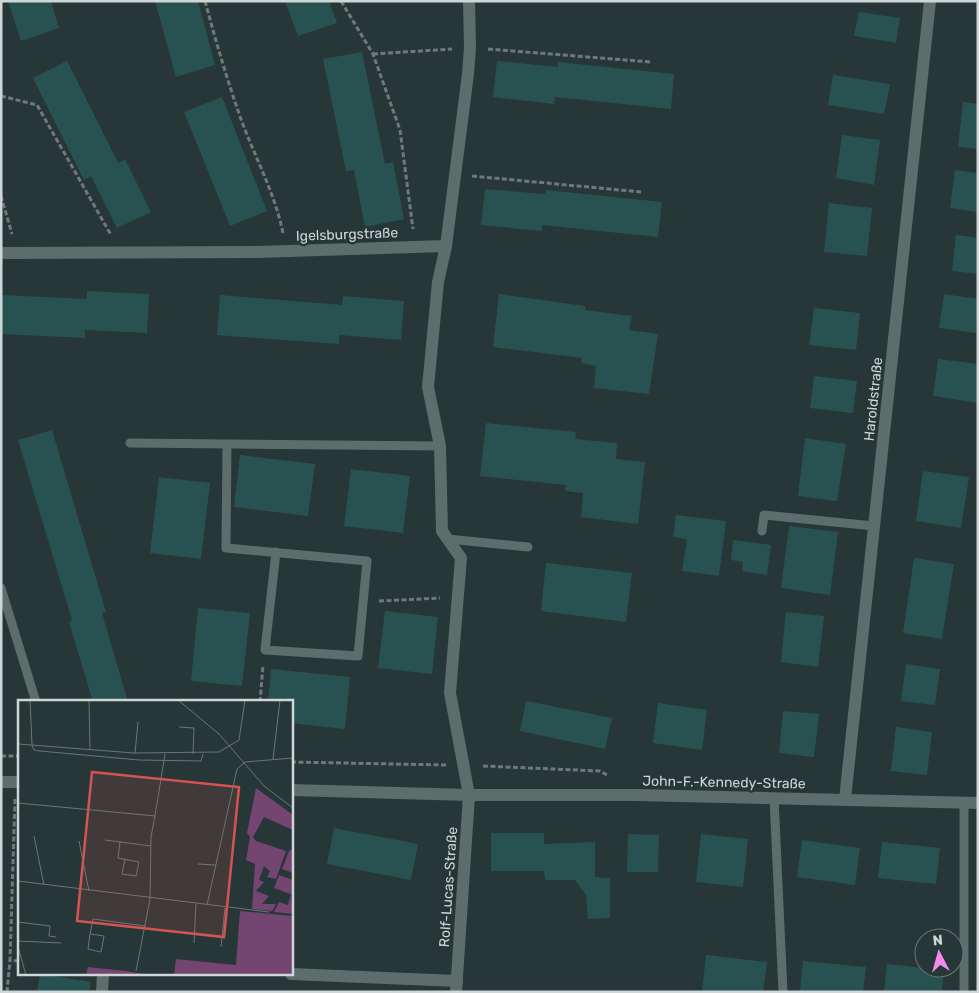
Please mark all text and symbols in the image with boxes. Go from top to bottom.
street label: Igelsburgstraße [296,224,399,245]
street label: Haroldstraße [861,356,886,442]
inset map [18,700,292,976]
street label: John-F.-Kennedy-Straße [642,773,806,792]
street label: Rolf-Lucas-Straße [436,826,461,948]
north arrow [914,928,964,978]
text: N [932,932,944,950]

